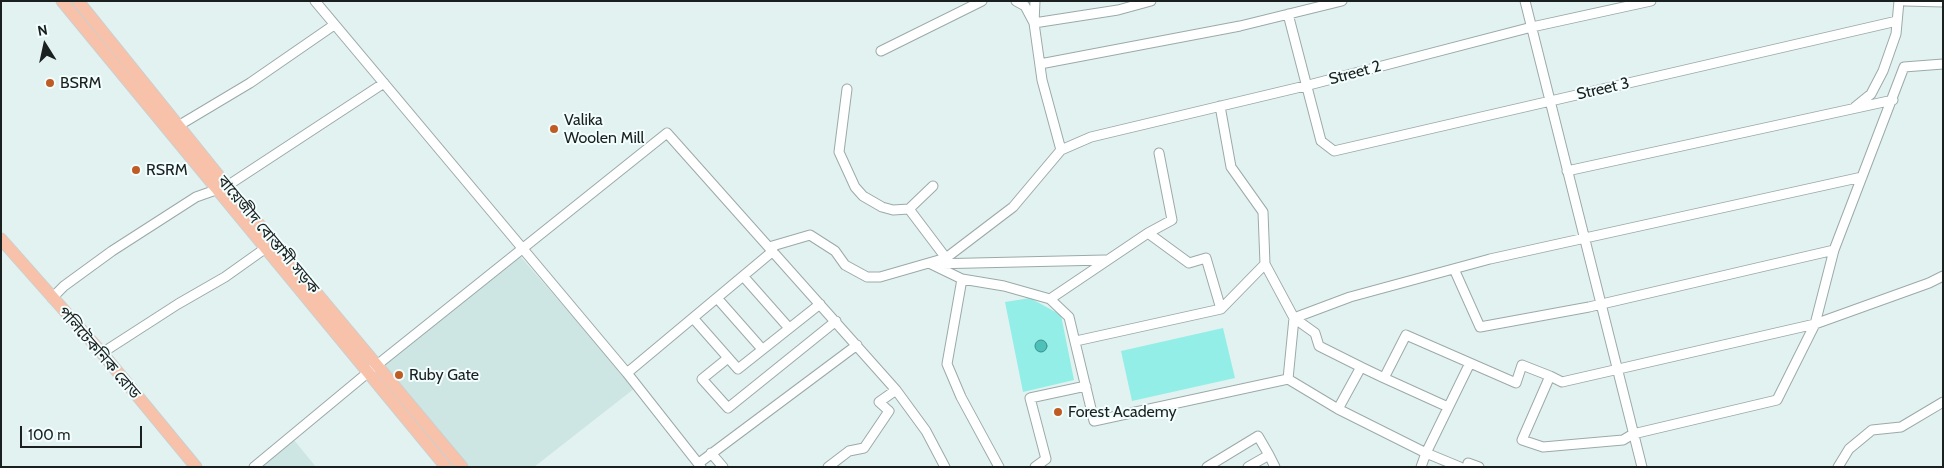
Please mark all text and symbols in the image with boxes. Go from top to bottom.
north arrow [20,20,70,70]
text: N [36,21,49,40]
street label: Street 2 [1327,57,1383,89]
place label: BSRM [60,73,101,93]
street label: Street 3 [1575,74,1631,104]
marker: BSRM [44,77,56,89]
place label: Valika Woolen Mill [564,110,644,148]
marker: Valika Woolen Mill [548,123,560,135]
place label: RSRM [146,160,188,180]
marker: RSRM [130,164,142,176]
street label: বায়েজীদ বোস্তামী সড়ক [213,172,323,298]
street label: পলিটেকনিক রোড [54,303,144,403]
place label: Ruby Gate [409,365,479,385]
marker: Ruby Gate [393,369,405,381]
place label: Forest Academy [1068,402,1177,422]
marker: Forest Academy [1052,406,1064,418]
scale bar [22,416,145,448]
text: 100 m [28,426,70,444]

